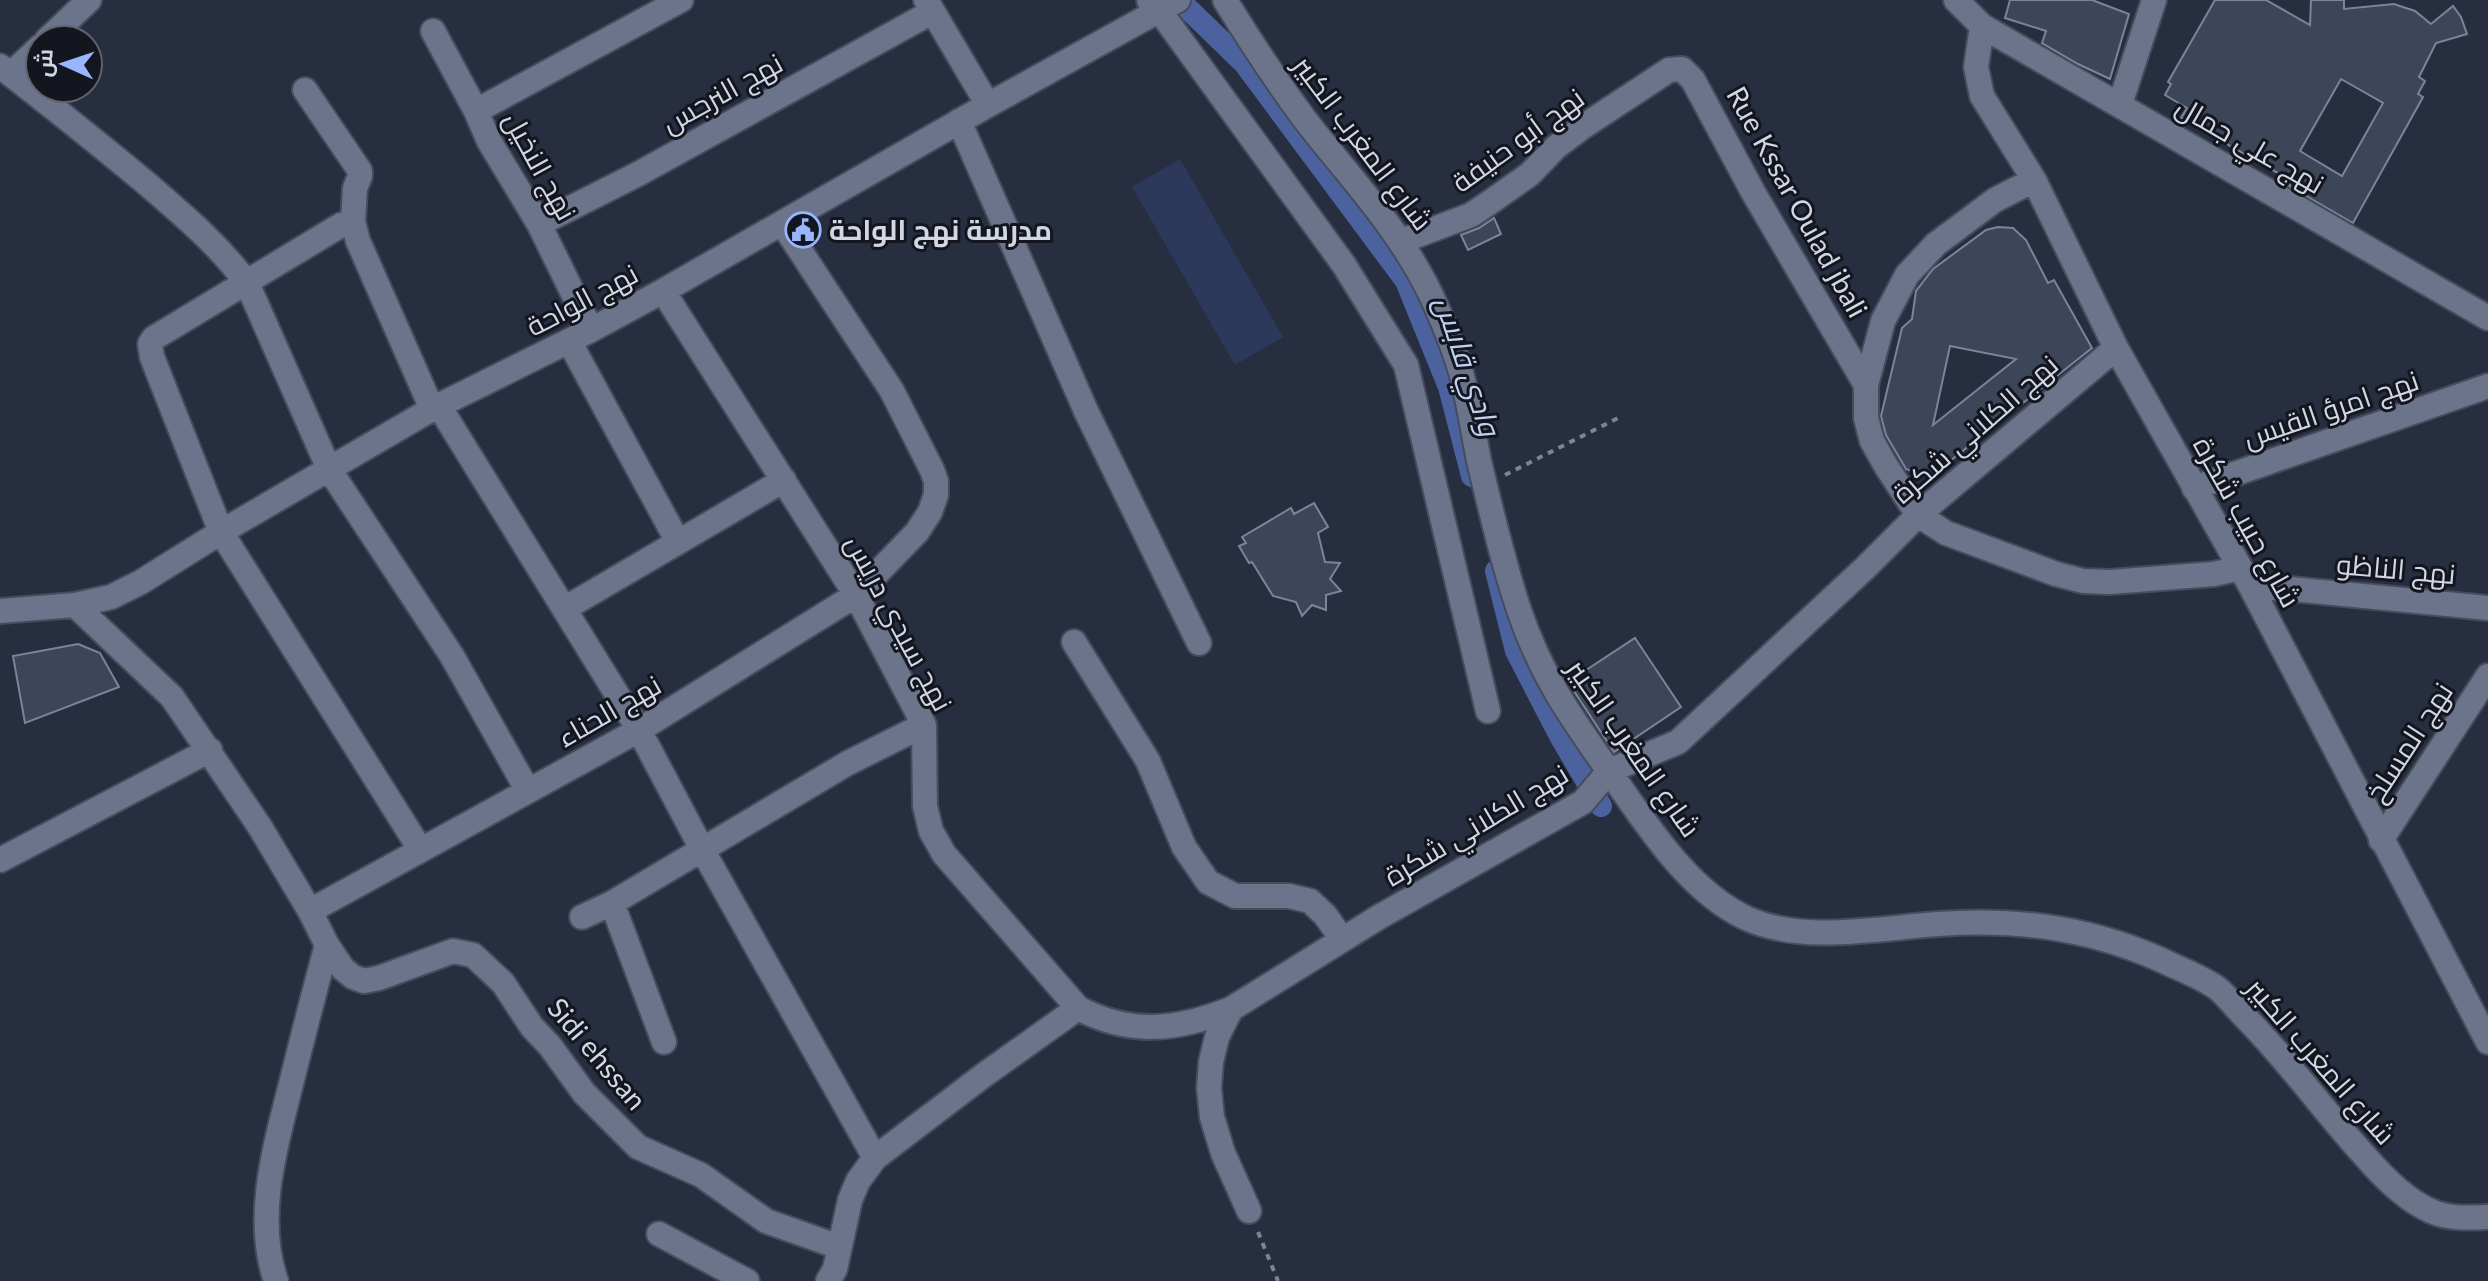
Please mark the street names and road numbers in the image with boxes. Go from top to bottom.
street label: نهج النرجس [655,45,789,142]
street label: شارع المغرب الكبير [1284,47,1440,238]
street label: نهج أبو حنيفة [1445,80,1592,201]
street label: Rue Kssar Oulad jbali [1720,80,1875,323]
street label: نهج علي جمال [2167,88,2331,205]
street label: نهج النخيل [495,105,585,227]
street label: نهج الواحة [520,256,645,345]
street label: نهج الكلاني شكرة [1884,347,2068,514]
street label: نهج امرؤ القيس [2238,362,2424,457]
street label: شارع حبيب شكرة [2184,430,2309,614]
street label: نهج سيدي دريس [834,529,961,719]
street label: نهج الناظو [2335,546,2457,593]
street label: شارع المغرب الكبير [1557,650,1709,845]
street label: نهج الحناء [550,667,668,756]
street label: نهج المسلخ [2357,676,2462,809]
street label: نهج الكلاني شكرة [1377,756,1577,898]
street label: شارع المغرب الكبير [2237,969,2403,1153]
street label: Sidi ehssan [541,991,654,1116]

